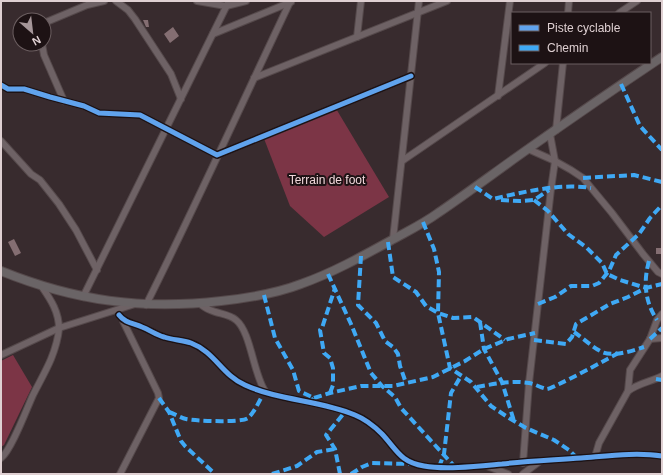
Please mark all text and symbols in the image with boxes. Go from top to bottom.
north arrow [12,12,52,52]
legend [511,12,651,64]
text: Piste cyclable [547,21,621,35]
text: N [30,34,43,48]
text: Chemin [547,41,588,55]
park label: Terrain de foot [289,173,366,187]

